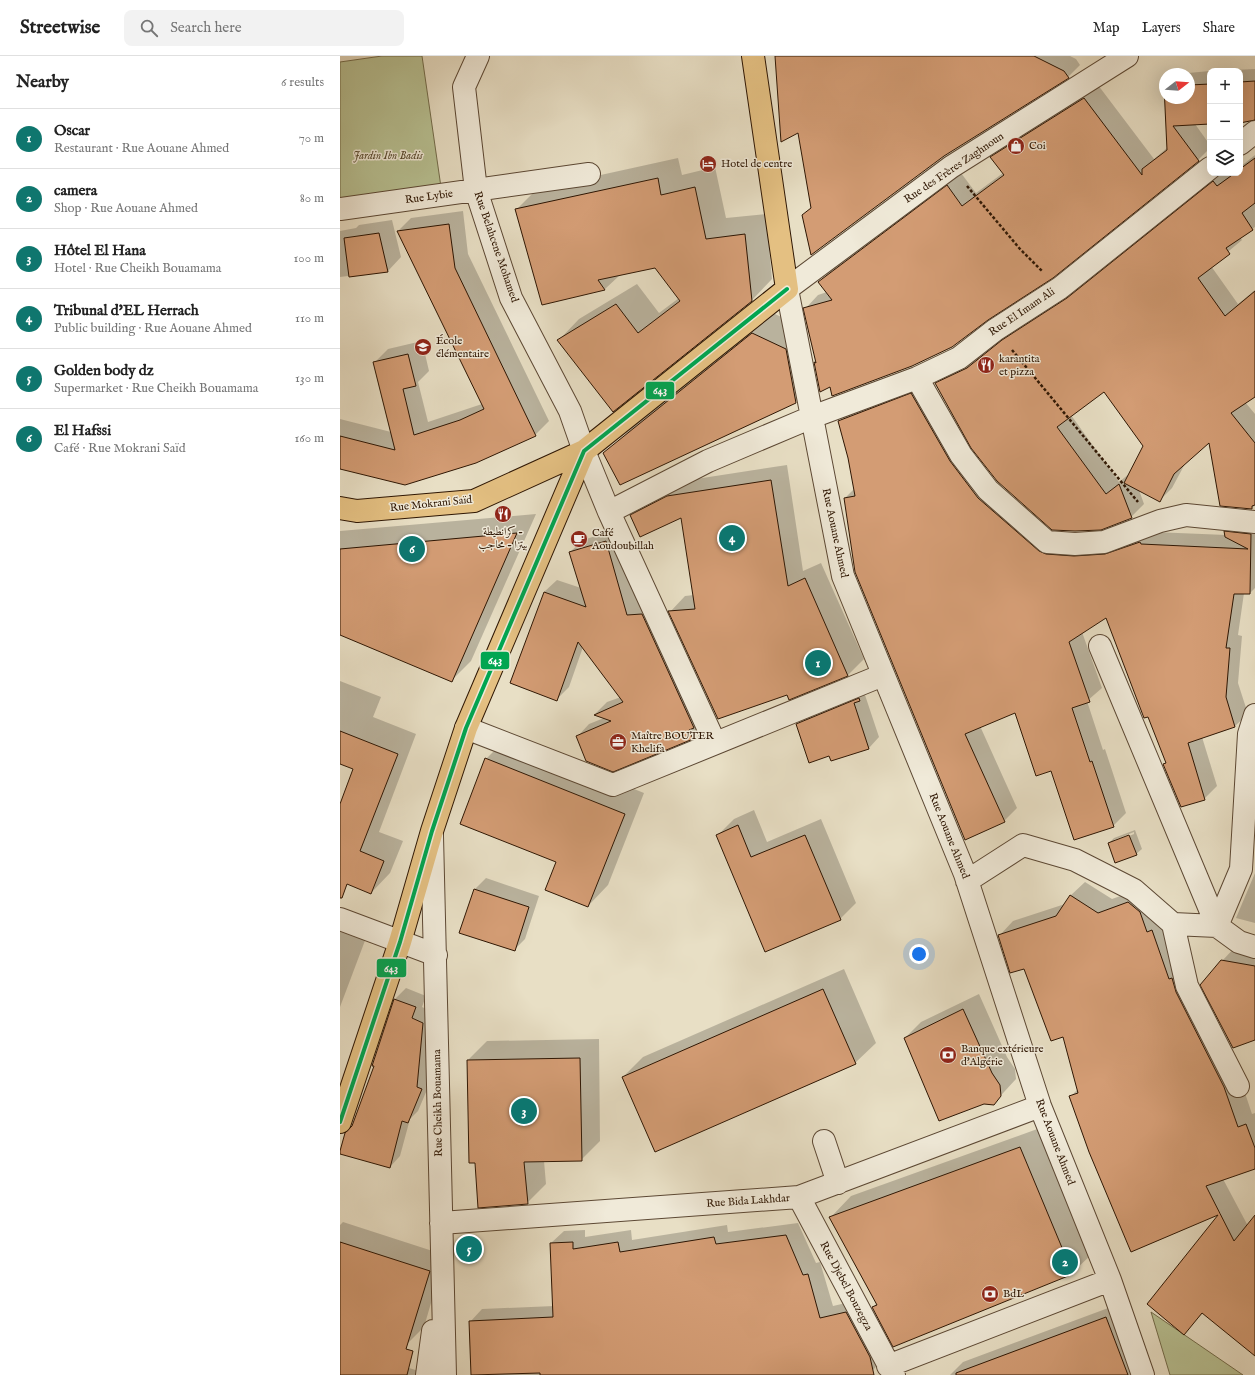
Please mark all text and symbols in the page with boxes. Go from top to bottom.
search box [124,10,404,46]
text: Streetwise [20,16,100,40]
icon: search [138,17,160,39]
text: Search here [170,18,242,37]
text: Map [1093,19,1120,37]
text: Layers [1142,19,1181,37]
text: Share [1203,19,1235,37]
north arrow [1159,68,1195,104]
map controls [1207,68,1243,176]
button: + [1207,68,1243,104]
text: Nearby [16,72,69,93]
text: 6 results [281,74,324,91]
button: − [1207,104,1243,140]
text: Oscar [54,121,90,140]
street label: Rue des Frères Zaghnoun [901,129,1007,207]
text: 1 [27,130,31,147]
text: 70 m [299,130,324,147]
shop icon: Coi [1006,136,1026,156]
place label: Coi [1029,139,1046,153]
text: Restaurant · Rue Aouane Ahmed [54,140,229,157]
button: layers [1207,140,1243,176]
park label: Jardin Ibn Badis [353,149,424,163]
hotel icon: Hotel de centre [698,154,718,174]
place label: Hotel de centre [721,157,792,171]
text: camera [54,181,97,200]
street label: Rue Lybie [404,187,454,207]
text: 2 [26,190,32,207]
text: 80 m [300,190,324,207]
street label: Rue Belahcene Mohamed [470,190,522,305]
text: Shop · Rue Aouane Ahmed [54,200,198,217]
text: Hôtel El Hana [54,241,146,260]
text: 3 [27,250,31,267]
text: 100 m [294,250,324,267]
text: Hotel · Rue Cheikh Bouamama [54,260,221,277]
street label: Rue El Imam Ali [986,285,1058,339]
text: Tribunal d'EL Herrach [54,301,199,320]
text: 4 [26,310,32,327]
text: 110 m [295,310,324,327]
text: Public building · Rue Aouane Ahmed [54,320,252,337]
place label: École élémentaire [436,334,489,361]
school or university icon: École élémentaire [413,337,433,357]
place label: karantita et pizza [999,352,1040,379]
restaurant icon: karantita et pizza [976,355,996,375]
text: Golden body dz [54,361,154,380]
text: 5 [27,370,31,387]
text: 130 m [295,370,324,387]
text: Supermarket · Rue Cheikh Bouamama [54,380,258,397]
line badge: 643 [645,381,675,400]
text: 643 [653,384,667,398]
text: El Hafssi [54,421,111,440]
text: 6 [26,430,32,447]
text: 160 m [294,430,324,447]
text: Café · Rue Mokrani Saïd [54,440,186,457]
street label: Rue Aouane Ahmed [819,487,851,579]
street label: Rue Mokrani Saïd [389,493,473,515]
restaurant icon: كرانطيطة - بيتزا - محاجب [493,504,513,524]
pin: 4 [719,523,745,553]
place label: كرانطيطة - بيتزا - محاجب [479,525,528,552]
place label: Café Aoudoubillah [591,526,654,553]
cafe icon: Café Aoudoubillah [569,529,589,549]
pin: 6 [399,534,425,564]
pin: 1 [805,648,831,678]
line badge: 643 [480,651,510,670]
text: 643 [488,654,502,668]
place label: Maître BOUTER Khelifa [631,729,715,756]
office icon: Maître BOUTER Khelifa [608,732,628,752]
street label: Rue Aouane Ahmed [925,791,973,881]
your location [909,944,929,964]
line badge: 643 [376,958,407,978]
text: 643 [384,962,398,976]
place label: Banque extérieure d'Algérie [961,1042,1044,1069]
bank icon: Banque extérieure d'Algérie [938,1045,958,1065]
street label: Rue Cheikh Bouamama [430,1049,446,1157]
pin: 3 [511,1096,537,1126]
street label: Rue Aouane Ahmed [1032,1097,1078,1187]
street label: Rue Bida Lakhdar [706,1191,790,1211]
pin: 5 [456,1234,482,1264]
street label: Rue Djebel Bouzegza [817,1239,876,1333]
pin: 2 [1052,1247,1078,1277]
bank icon: BdL [980,1284,1000,1304]
place label: BdL [1003,1287,1024,1301]

